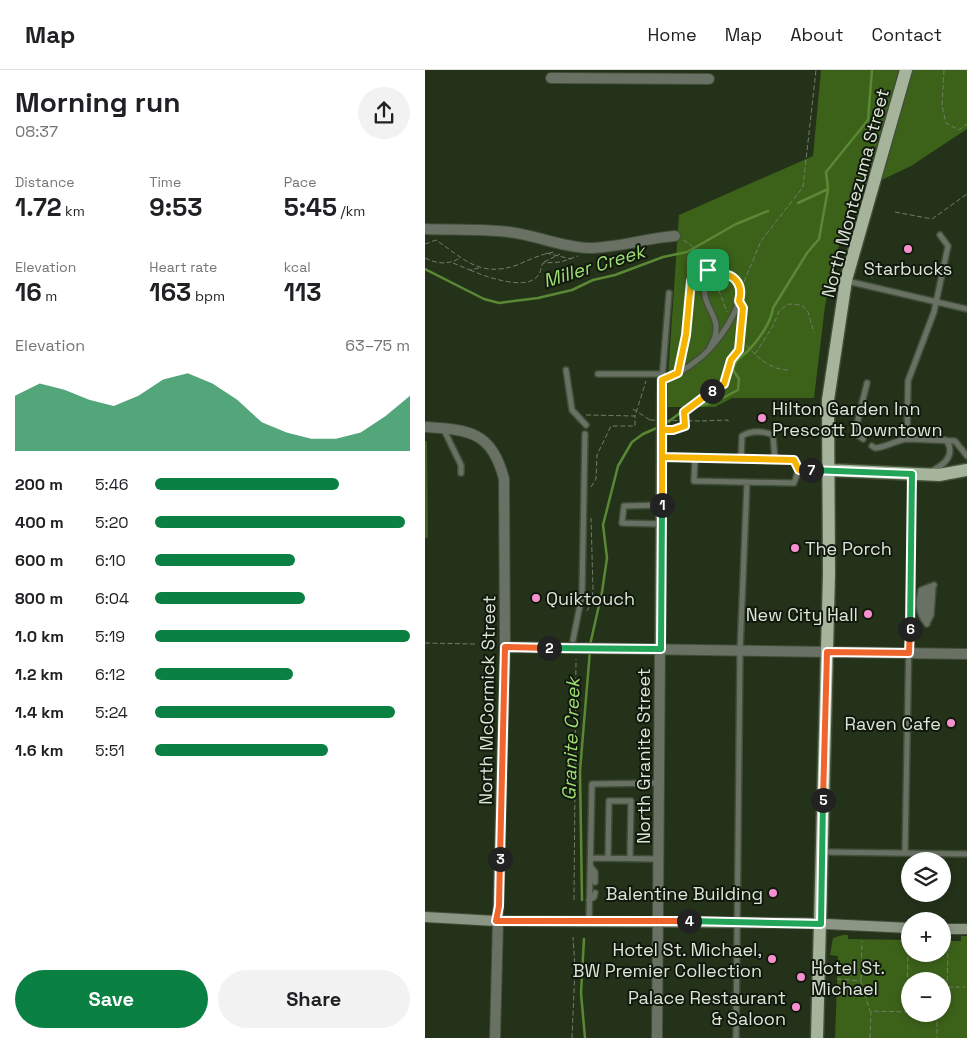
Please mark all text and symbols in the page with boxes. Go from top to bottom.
text: Map [25,19,75,50]
text: Home [648,23,697,46]
text: Map [725,23,762,46]
text: About [790,23,844,46]
text: Contact [872,23,942,46]
text: Morning run [15,84,180,120]
street label: North Montezuma Street [816,86,894,300]
button: share [358,87,410,139]
text: 08:37 [15,121,58,142]
text: Distance [15,173,75,191]
text: Time [149,173,181,191]
text: Pace [284,173,316,191]
text: 1.72 [15,191,62,223]
text: 9:53 [149,191,202,223]
text: 5:45 [284,191,337,223]
text: km [62,202,85,220]
text: /km [337,202,365,220]
water label: Miller Creek [540,238,651,293]
marker: Starbucks [902,243,914,255]
pin [687,249,729,291]
icon: arrive [694,256,722,284]
place label: Starbucks [864,257,952,280]
text: Elevation [15,258,76,276]
text: Heart rate [149,258,217,276]
text: kcal [284,258,311,276]
text: 16 [15,276,42,308]
text: 163 [149,276,191,308]
text: 113 [284,276,321,308]
text: m [42,287,57,305]
text: bpm [191,287,225,305]
text: Elevation [15,335,85,356]
text: 63–75 m [345,335,410,356]
pin: 8 [699,378,725,404]
text: 8 [708,382,717,400]
place label: Hilton Garden Inn Prescott Downtown [772,397,942,441]
marker: Hilton Garden Inn Prescott Downtown [756,412,768,424]
pin: 7 [799,458,823,482]
text: 7 [808,461,815,479]
text: 200 m [15,474,63,495]
text: 5:46 [95,474,128,495]
pin: 1 [649,492,675,518]
text: 1 [659,496,666,514]
text: 400 m [15,512,64,533]
text: 5:20 [95,512,129,533]
place label: The Porch [805,537,892,560]
marker: The Porch [789,542,801,554]
text: 600 m [15,550,63,571]
text: 6:10 [95,550,126,571]
place label: Quiktouch [546,587,635,610]
text: 800 m [15,588,63,609]
text: 6:04 [95,588,129,609]
marker: Quiktouch [530,592,542,604]
street label: North McCormick Street [474,595,500,805]
place label: New City Hall [746,603,858,626]
marker: New City Hall [862,608,874,620]
pin: 6 [897,616,923,642]
text: 6 [906,620,915,638]
text: 1.0 km [15,626,64,647]
text: 5:19 [95,626,125,647]
pin: 2 [537,636,561,660]
text: 2 [545,639,554,657]
text: 1.2 km [15,664,63,685]
text: 6:12 [95,664,125,685]
street label: North Granite Street [632,668,655,844]
water label: Granite Creek [556,674,586,801]
text: 1.4 km [15,702,64,723]
text: 5:24 [95,702,128,723]
place label: Raven Cafe [845,712,941,735]
marker: Raven Cafe [945,717,957,729]
text: 1.6 km [15,740,63,761]
text: 5:51 [95,740,125,761]
pin: 5 [811,788,835,812]
text: 5 [819,791,828,809]
pin: 3 [487,846,513,872]
text: 3 [496,850,505,868]
map controls [901,852,951,1022]
button: layers [901,852,951,902]
place label: Balentine Building [606,882,763,905]
marker: Balentine Building [767,887,779,899]
pin: 4 [677,908,701,934]
text: 4 [685,912,694,930]
button: + [901,912,951,962]
place label: Hotel St. Michael, BW Premier Collection [573,938,762,982]
marker: Hotel St. Michael, BW Premier Collection [766,953,778,965]
place label: Hotel St. Michael [811,956,885,1000]
button: Save [15,970,208,1028]
button: Share [218,970,410,1028]
marker: Hotel St. Michael [795,971,807,983]
button: − [901,972,951,1022]
place label: Palace Restaurant & Saloon [628,986,786,1030]
marker: Palace Restaurant & Saloon [790,1001,802,1013]

